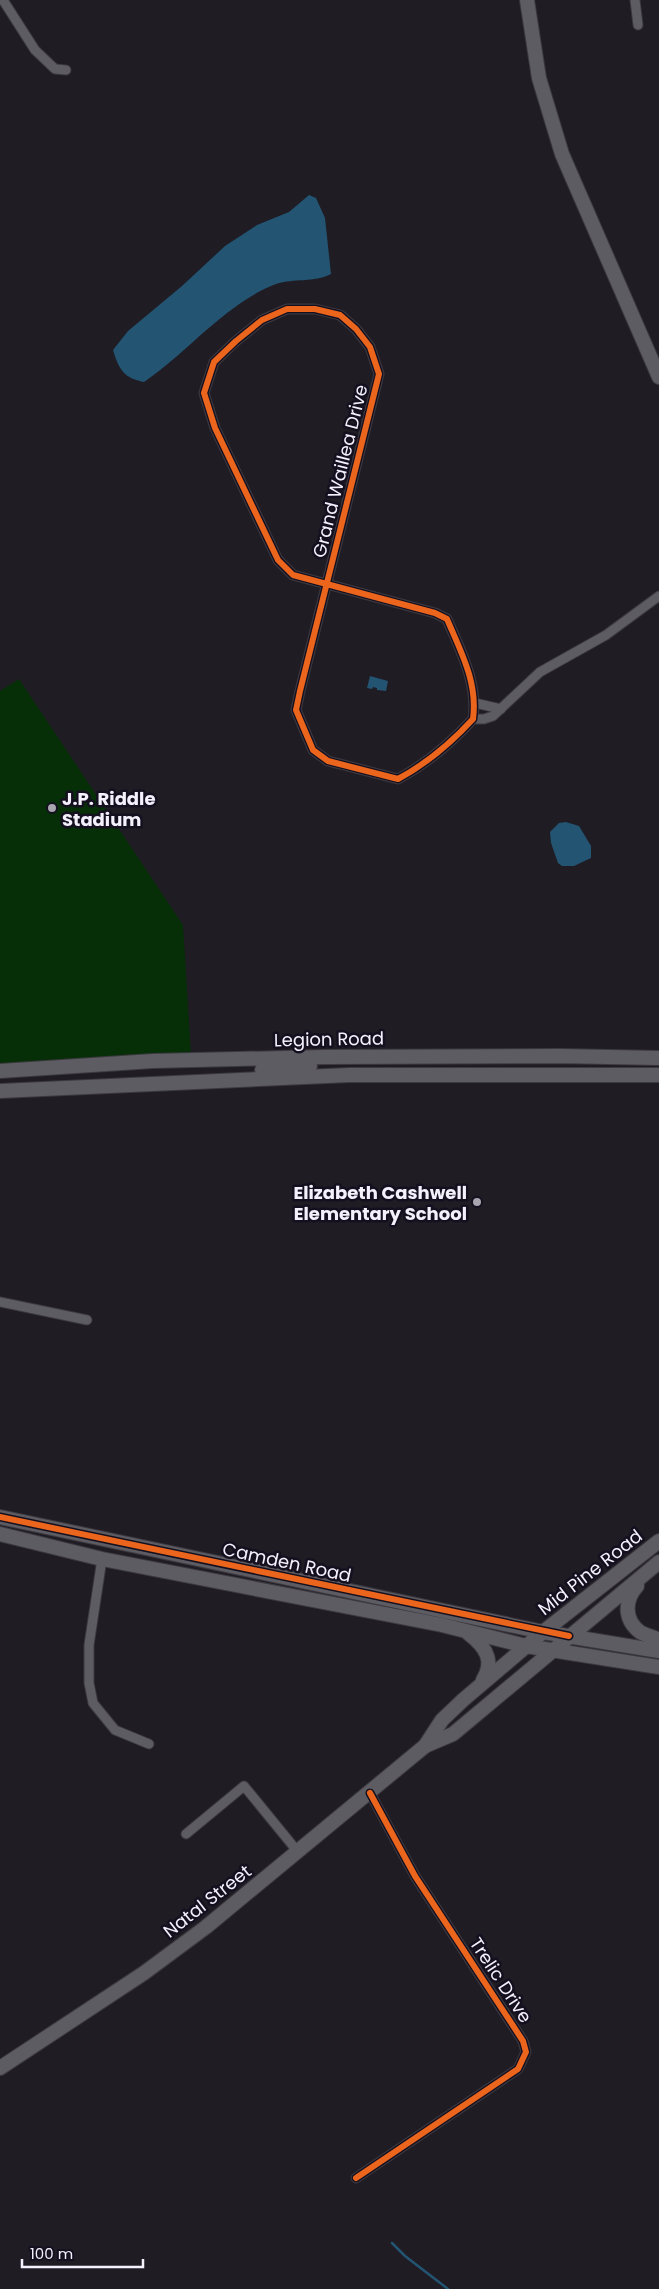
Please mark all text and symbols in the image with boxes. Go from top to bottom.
street label: Grand Waillea Drive [306,382,374,560]
place label: J.P. Riddle Stadium [62,786,156,832]
marker: J.P. Riddle Stadium [46,802,58,814]
street label: Legion Road [274,1026,384,1052]
place label: Elizabeth Cashwell Elementary School [294,1180,467,1226]
marker: Elizabeth Cashwell Elementary School [471,1196,483,1208]
street label: Mid Pine Road [533,1523,647,1621]
street label: Camden Road [220,1536,354,1588]
street label: Natal Street [158,1859,256,1943]
street label: Trelic Drive [464,1932,538,2028]
scale bar [22,2236,144,2268]
text: 100 m [30,2243,73,2264]

